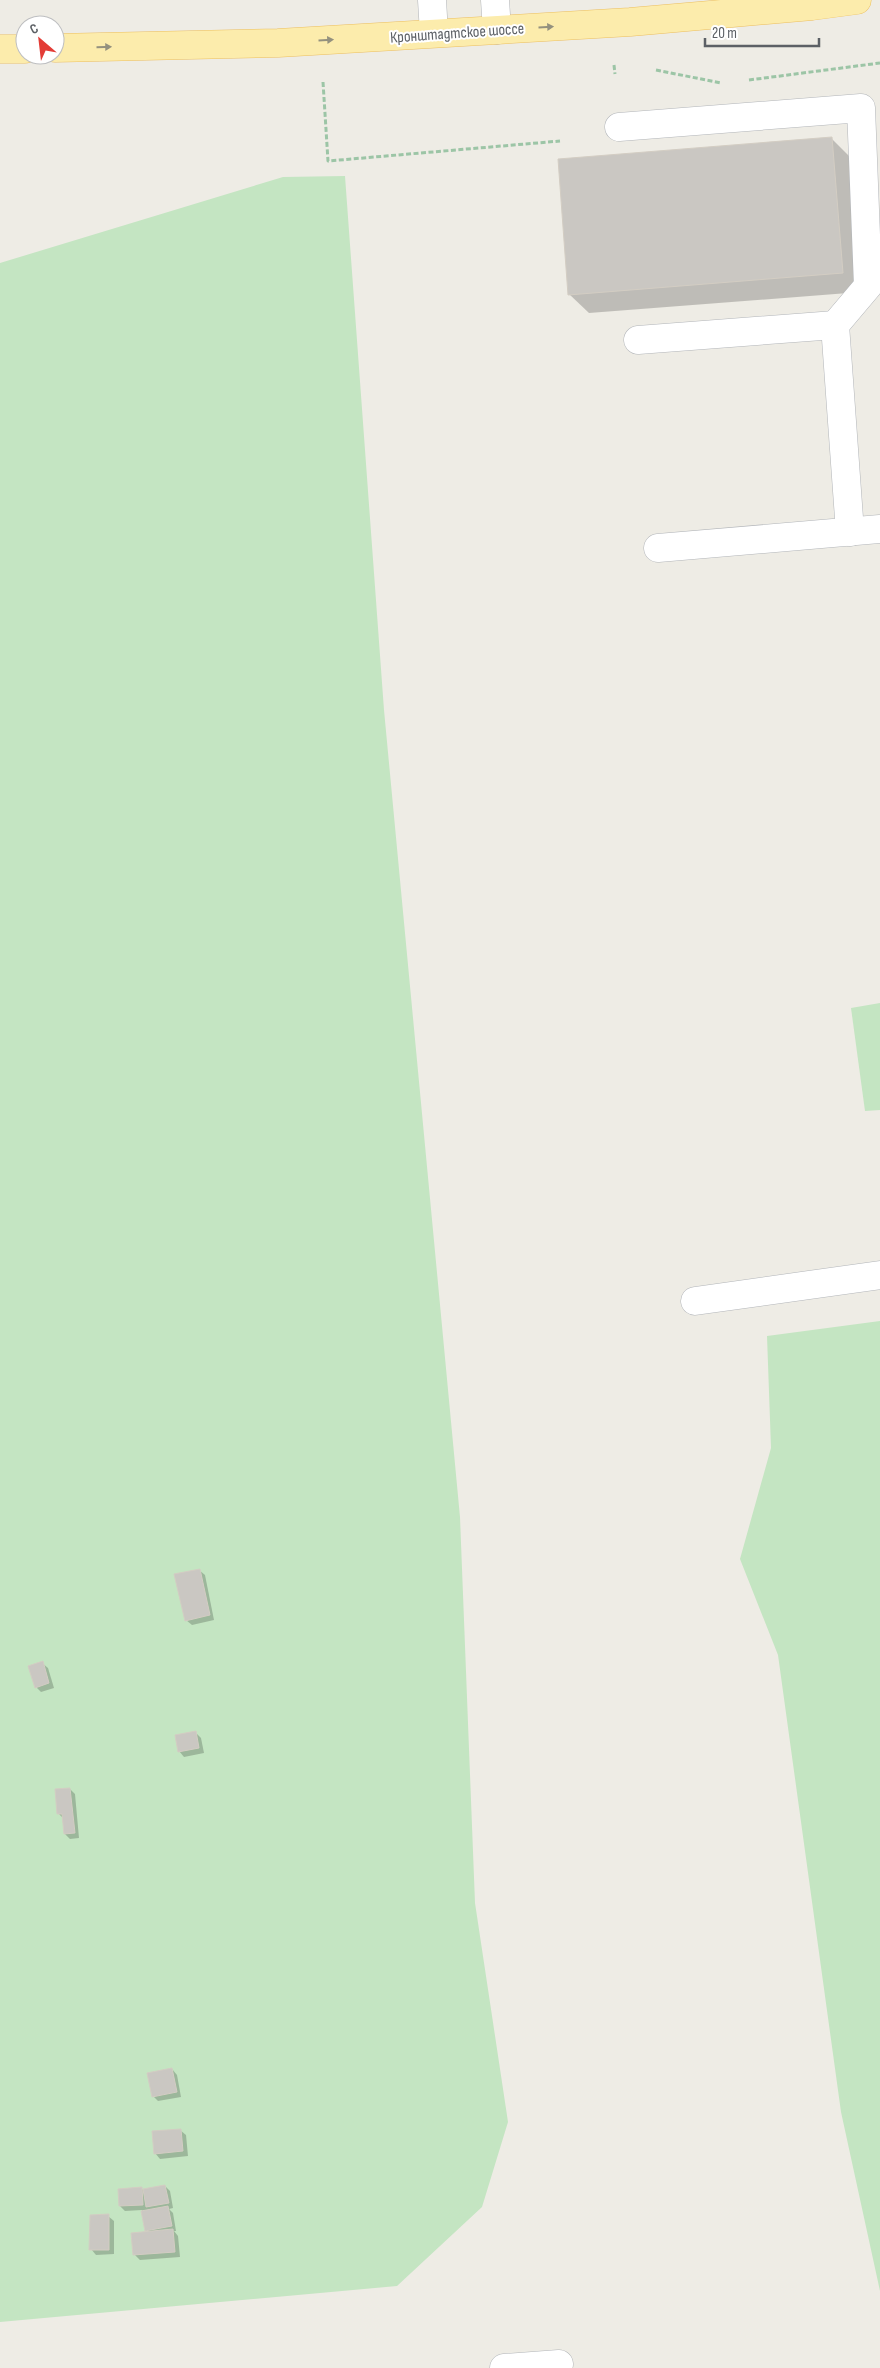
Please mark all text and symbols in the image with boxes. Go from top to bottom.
north arrow [15,15,65,65]
scale bar [705,15,819,47]
street label: Кронштадтское шоссе [389,19,525,48]
text: С [27,20,41,38]
one-way arrow [538,22,554,30]
text: 20 m [712,24,737,43]
one-way arrow [319,36,335,44]
one-way arrow [96,43,112,51]

